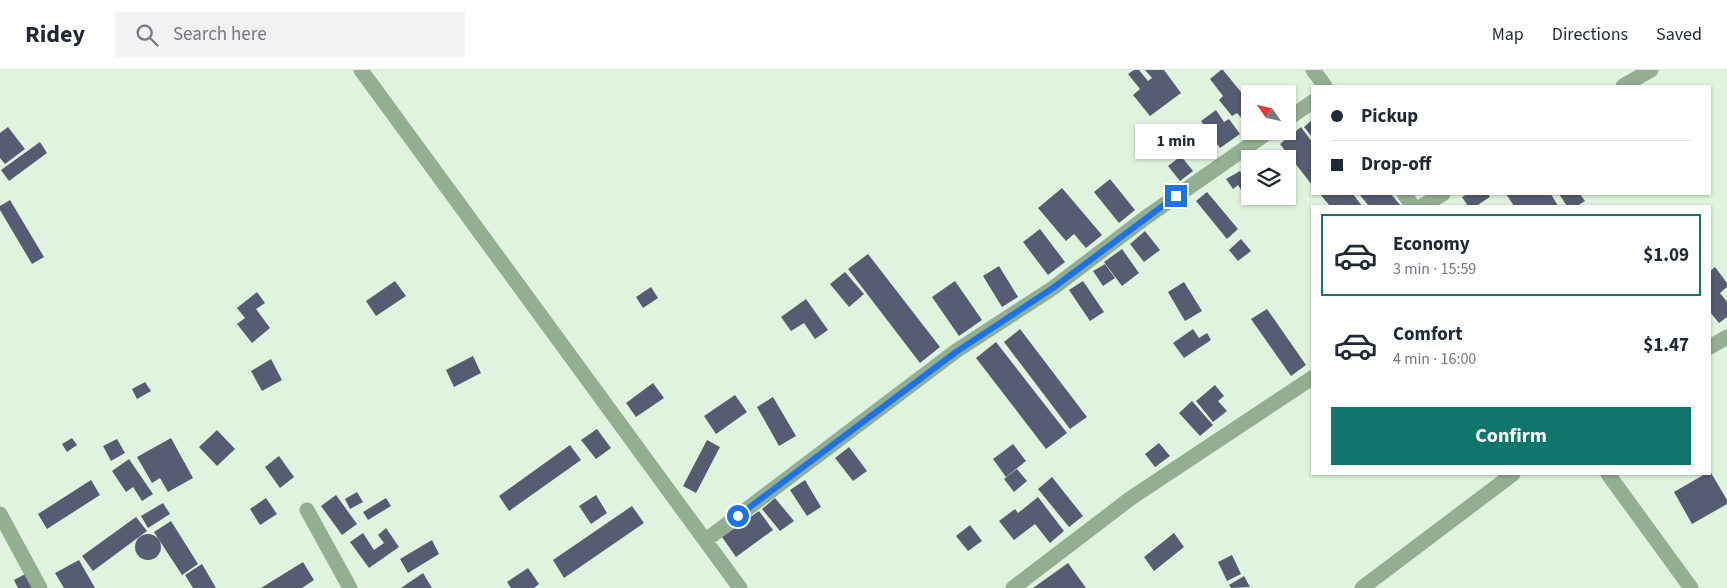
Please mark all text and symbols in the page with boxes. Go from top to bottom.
search box [115,12,465,57]
text: Ridey [25,17,85,52]
icon: search [133,21,161,49]
text: Search here [173,21,267,48]
text: Map [1492,22,1524,47]
text: Directions [1552,22,1628,47]
text: Saved [1656,22,1702,47]
north arrow [1241,85,1296,140]
map controls [1241,85,1296,205]
text: Pickup [1361,103,1418,130]
callout: 1 min [1135,124,1217,158]
text: 1 min [1157,130,1195,152]
button: layers [1241,150,1296,205]
text: Drop-off [1361,151,1431,178]
route end [1165,185,1187,207]
text: Economy [1393,231,1470,258]
icon: car [1333,233,1378,278]
text: $1.09 [1643,242,1689,269]
text: 3 min · 15:59 [1393,258,1476,280]
text: Comfort [1393,321,1463,348]
icon: car [1333,323,1378,368]
text: $1.47 [1643,332,1689,359]
text: 4 min · 16:00 [1393,348,1476,370]
button: Confirm [1331,407,1691,465]
route start [727,505,749,527]

